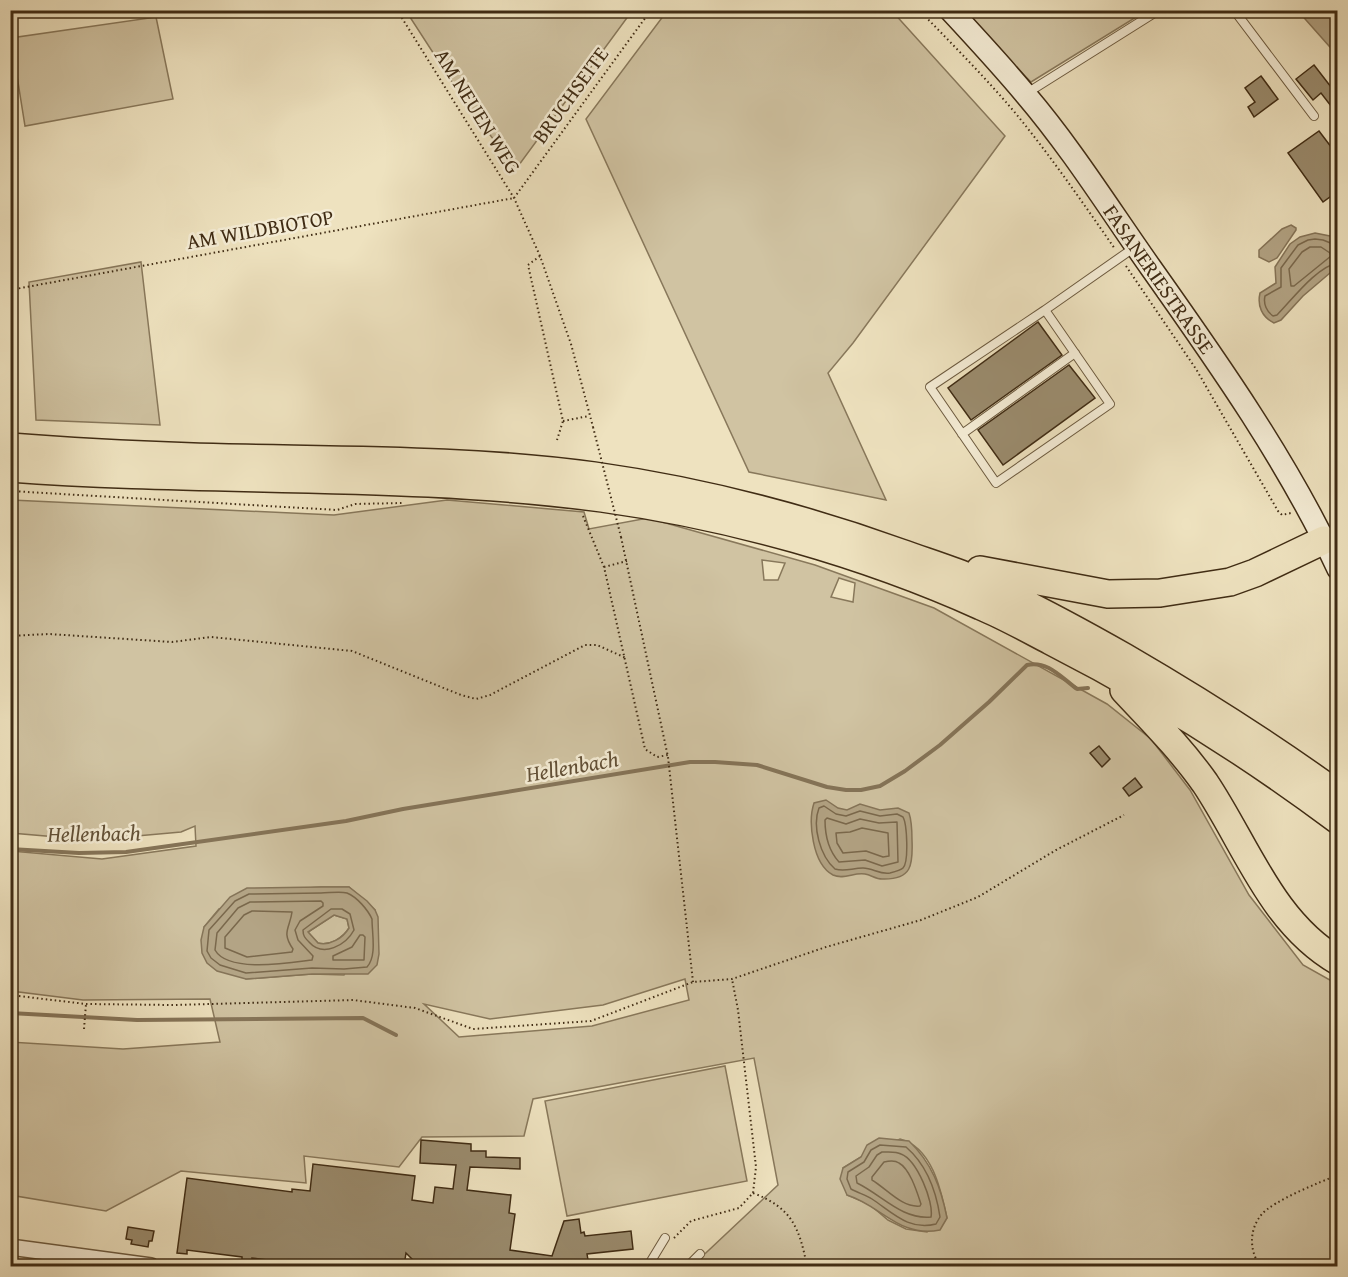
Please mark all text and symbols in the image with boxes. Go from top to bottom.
street label: BRUCHSEITE [524,40,616,150]
street label: AM NEUEN WEG [427,42,529,180]
street label: FASANERIESTRASSE [1096,198,1222,360]
street label: AM WILDBIOTOP [184,201,336,257]
water label: Hellenbach [522,742,621,790]
water label: Hellenbach [46,816,141,850]

